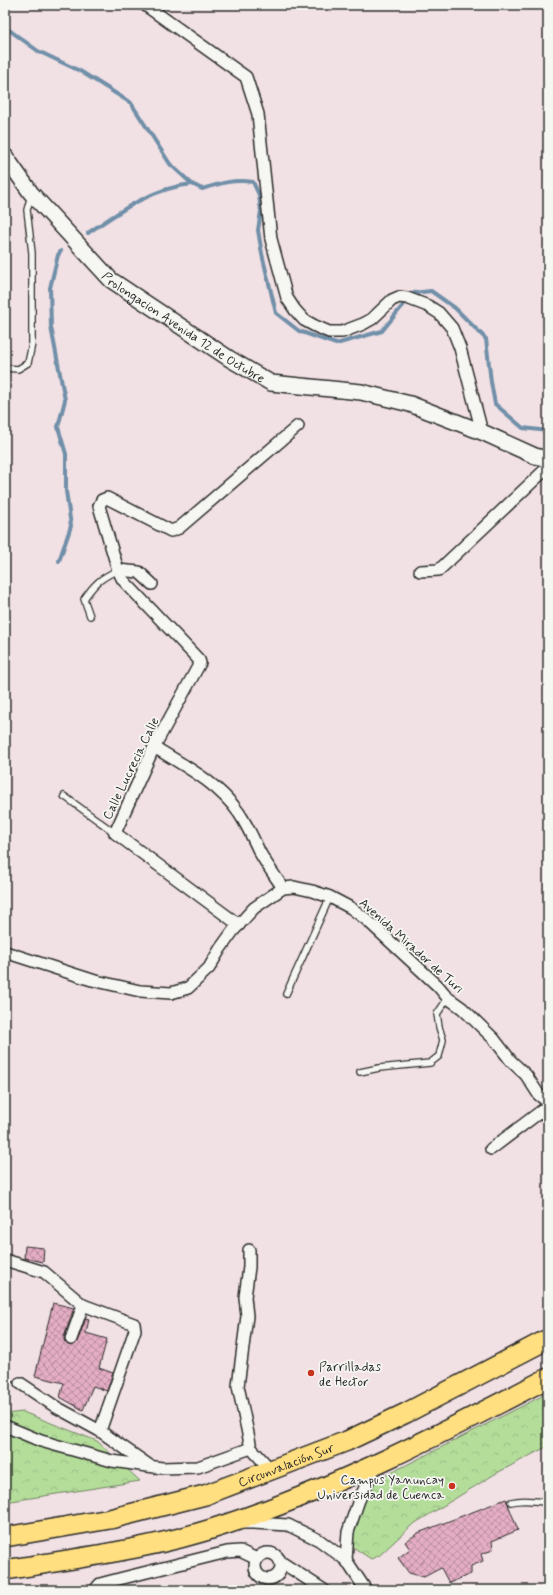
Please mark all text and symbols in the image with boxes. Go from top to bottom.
street label: Prolongacion Avenida 12 de Octubre [97,269,268,388]
street label: Calle Lucrecia Calle [99,715,164,823]
street label: Avenida Mirador de Turi [355,895,467,998]
place label: Parrilladas de Hector [319,1359,381,1391]
marker: Parrilladas de Hector [306,1368,316,1378]
street label: Circunvalación Sur [236,1439,338,1492]
place label: Campus Yanuncay Universidad de Cuenca [318,1472,444,1504]
marker: Campus Yanuncay Universidad de Cuenca [447,1481,457,1491]

